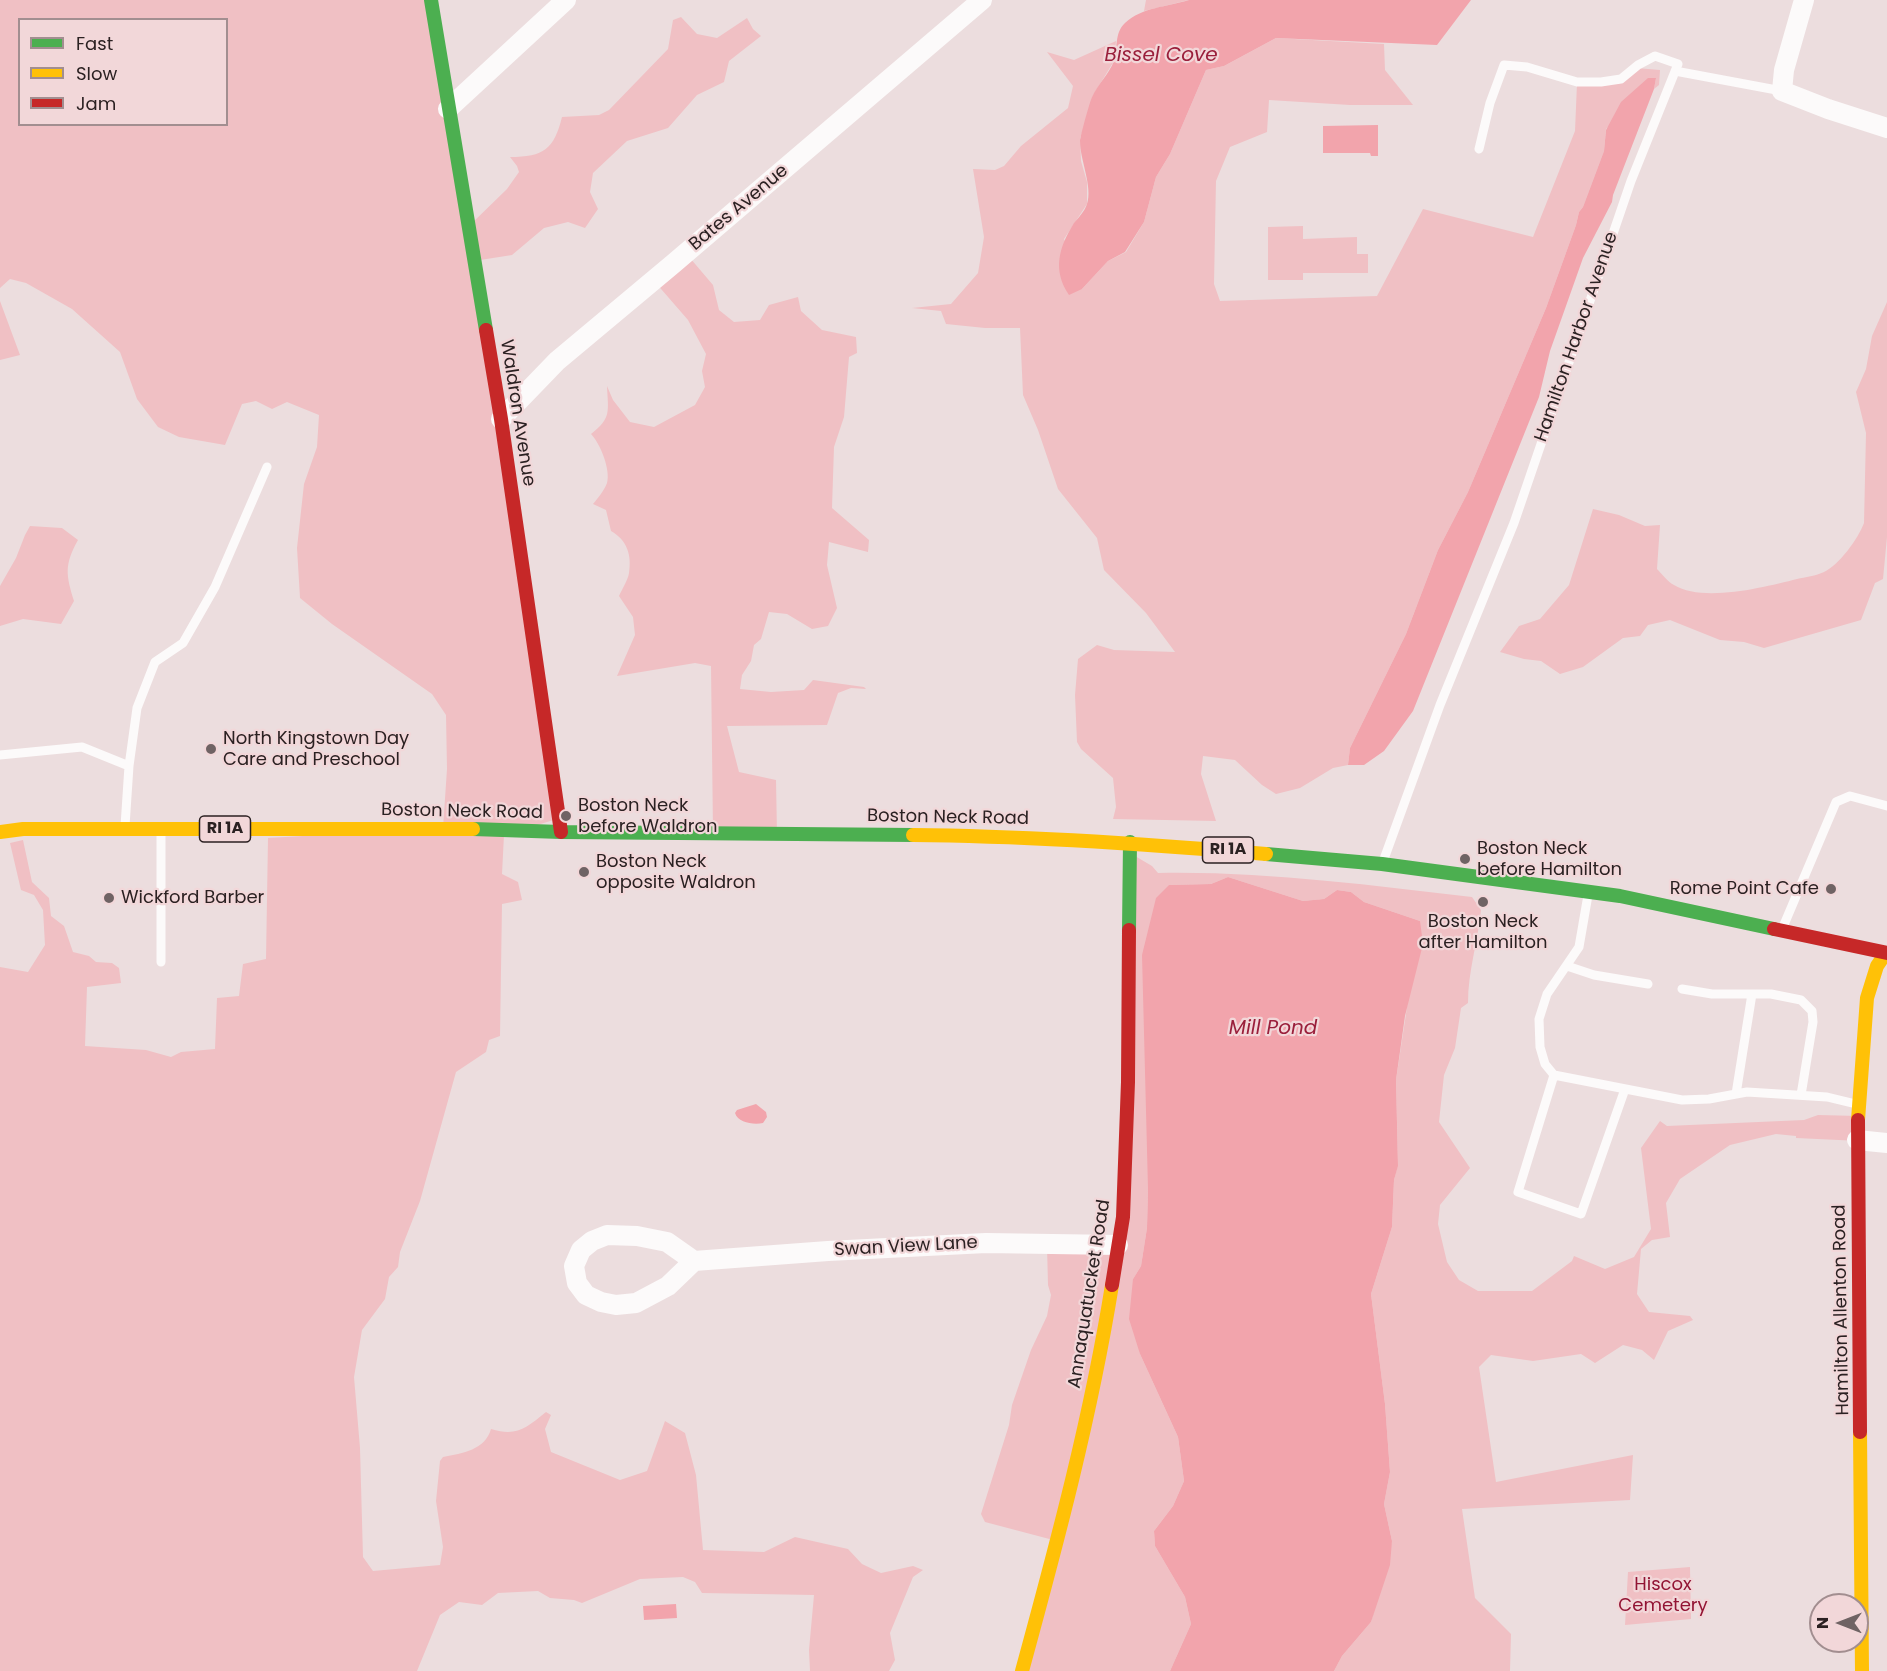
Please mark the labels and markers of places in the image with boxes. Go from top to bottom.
place label: North Kingstown Day Care and Preschool [223,728,409,771]
marker: North Kingstown Day Care and Preschool [204,742,218,756]
place label: Boston Neck before Waldron [578,795,718,838]
marker: Boston Neck before Waldron [559,809,573,823]
place label: Boston Neck before Hamilton [1477,838,1622,880]
place label: Boston Neck opposite Waldron [596,851,756,894]
marker: Boston Neck before Hamilton [1458,852,1472,866]
marker: Boston Neck opposite Waldron [577,865,591,879]
place label: Rome Point Cafe [1670,878,1819,900]
marker: Rome Point Cafe [1824,882,1838,896]
place label: Wickford Barber [121,887,264,909]
marker: Wickford Barber [102,891,116,905]
marker: Boston Neck after Hamilton [1476,895,1490,909]
place label: Boston Neck after Hamilton [1419,911,1547,954]

